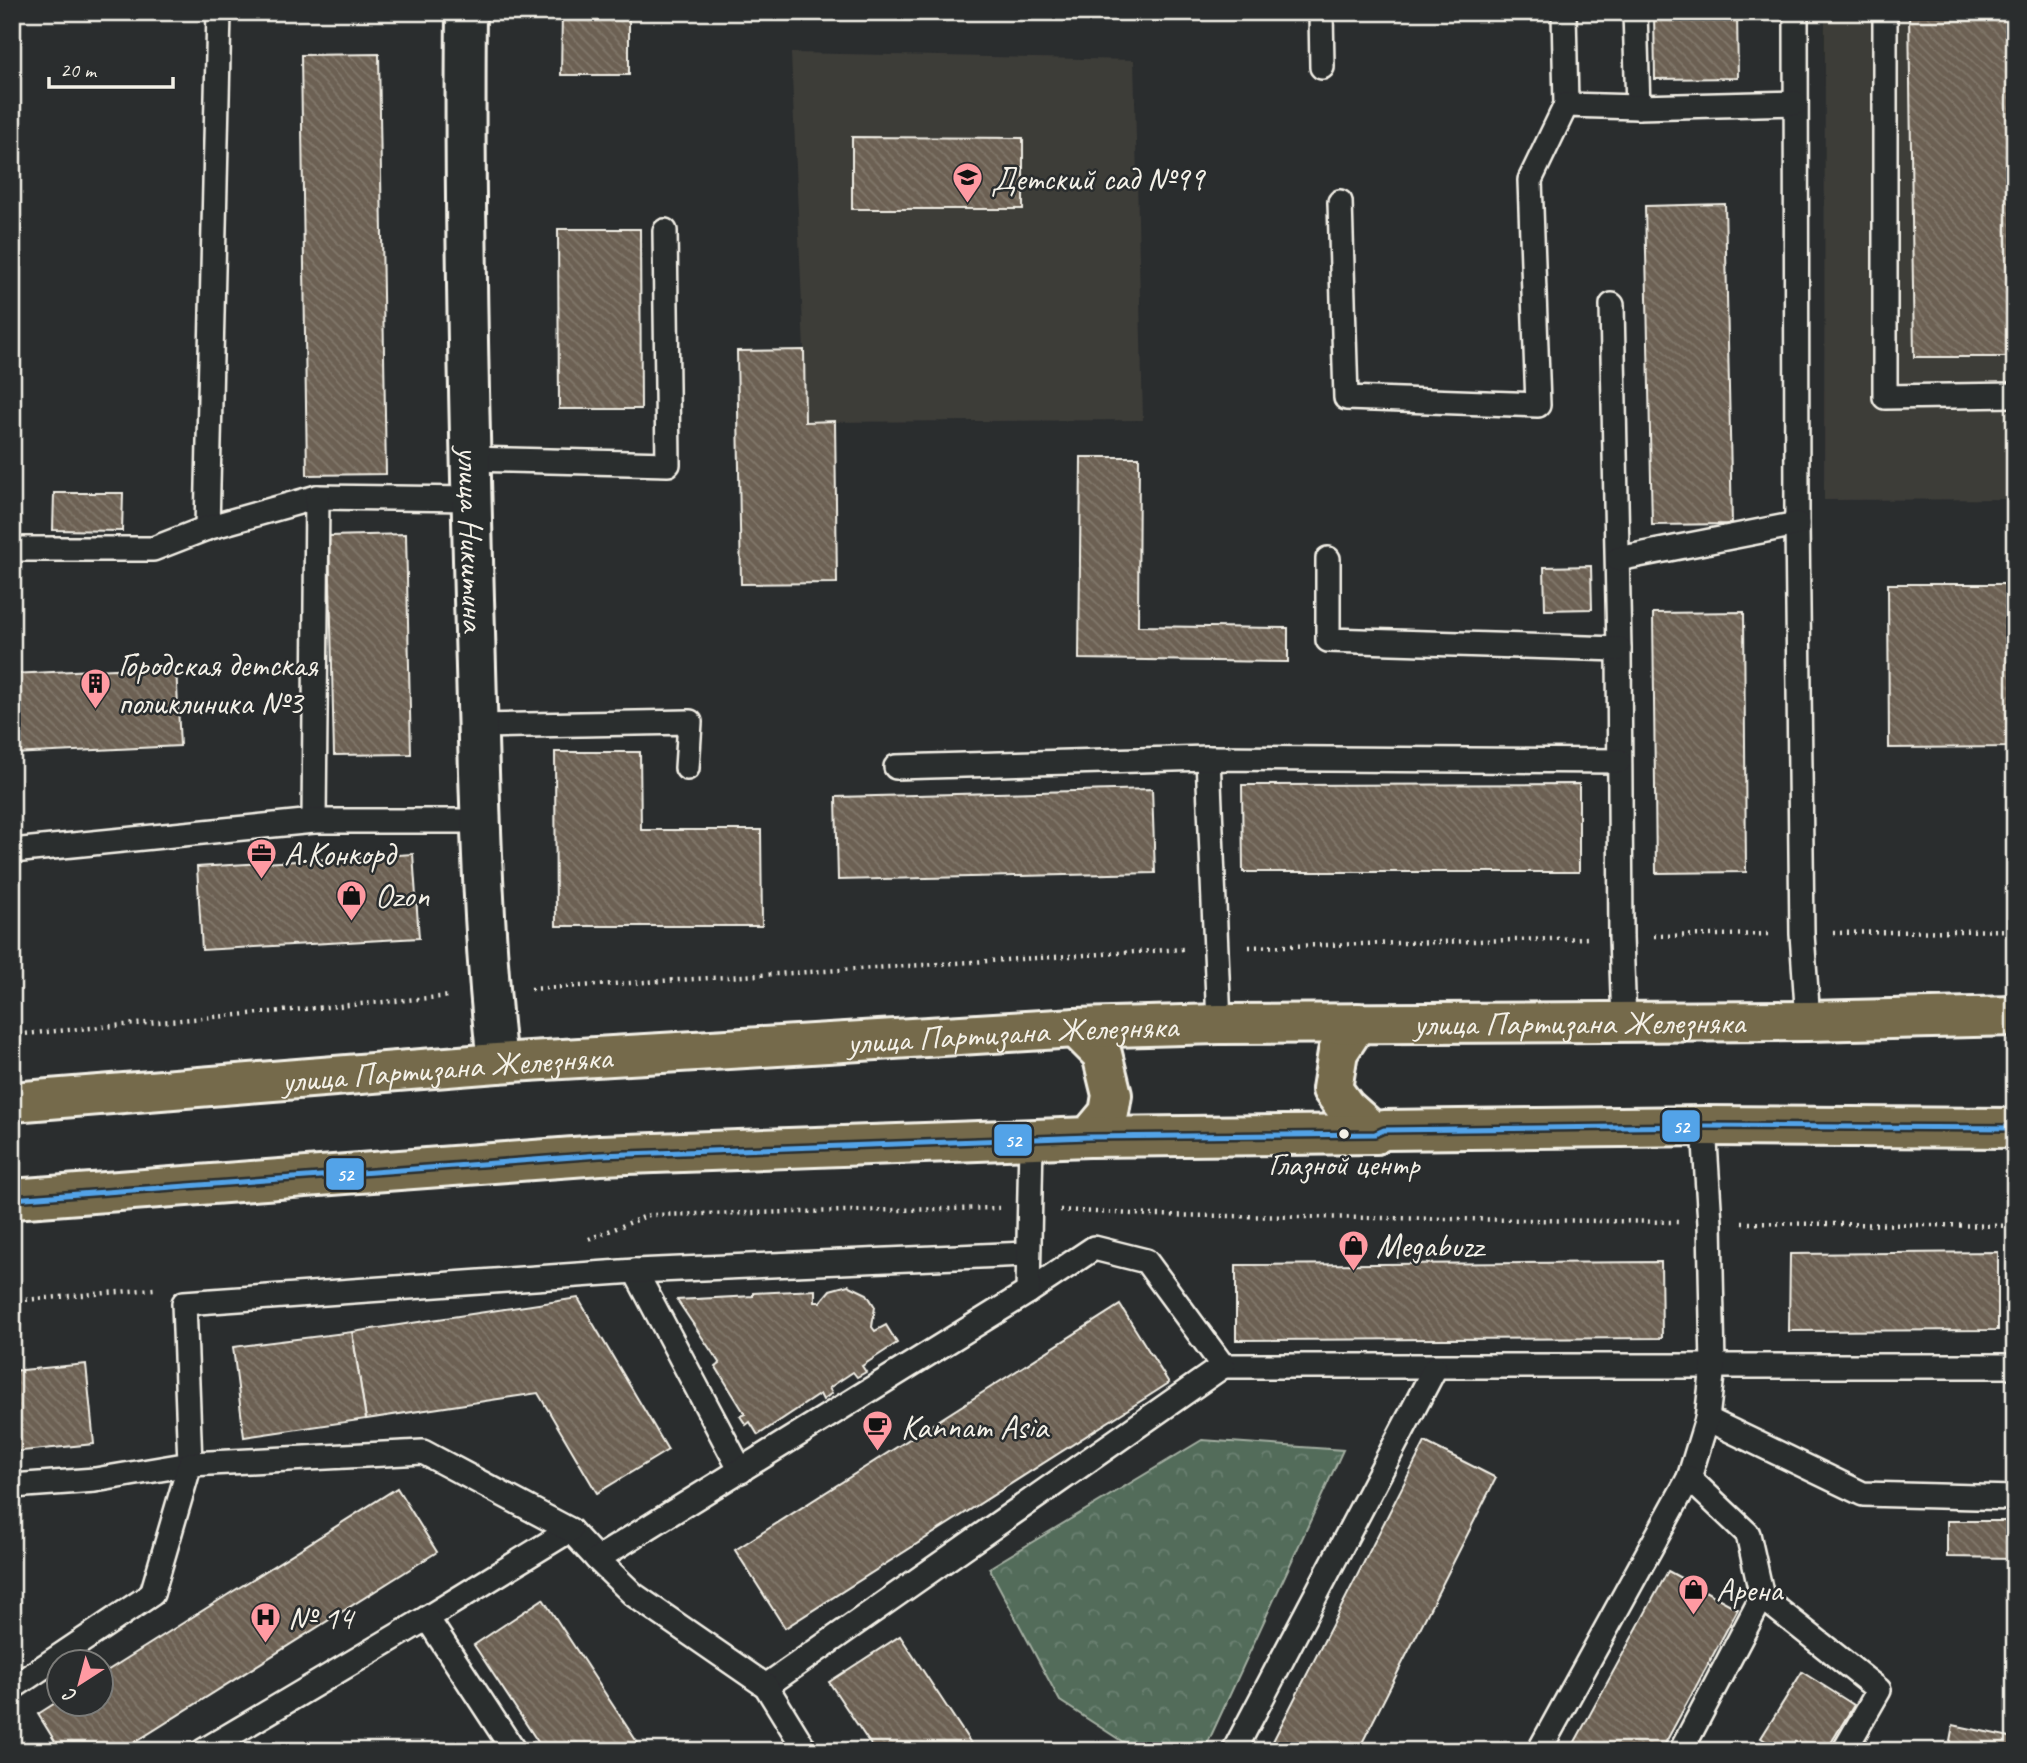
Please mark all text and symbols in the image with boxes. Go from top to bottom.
scale bar [49,46,173,90]
text: 20 m [60,57,98,83]
place label: Детский сад №99 [991,158,1207,200]
school or university icon: Детский сад №99 [951,161,985,205]
street label: улица Никитина [448,444,495,635]
place label: Городская детская поликлиника №3 [118,644,318,724]
building icon: Городская детская поликлиника №3 [78,666,112,710]
place label: А.Конкорд [284,833,398,875]
office icon: А.Конкорд [244,836,278,880]
place label: Ozon [375,875,429,917]
shop icon: Ozon [335,878,369,922]
street label: улица Партизана Железняка [1412,1001,1747,1045]
street label: улица Партизана Железняка [844,1005,1180,1064]
street label: улица Партизана Железняка [278,1036,615,1102]
line badge: 52 [1661,1109,1701,1143]
text: 52 [1673,1115,1692,1139]
line badge: 52 [993,1123,1033,1157]
marker: Глазной центр [1337,1127,1351,1141]
text: 52 [1005,1129,1024,1153]
place label: Глазной центр [1268,1145,1421,1184]
line badge: 52 [325,1157,365,1191]
text: 52 [337,1163,356,1187]
place label: Megabuzz [1376,1225,1486,1267]
shop icon: Megabuzz [1336,1228,1370,1272]
place label: Kannam Asia [901,1406,1051,1448]
cafe icon: Kannam Asia [861,1409,895,1453]
place label: Арена [1716,1569,1784,1611]
shop icon: Арена [1676,1572,1710,1616]
place label: № 14 [288,1597,356,1639]
hospital icon: № 14 [248,1600,282,1644]
north arrow [46,1648,116,1718]
text: С [58,1682,81,1708]

